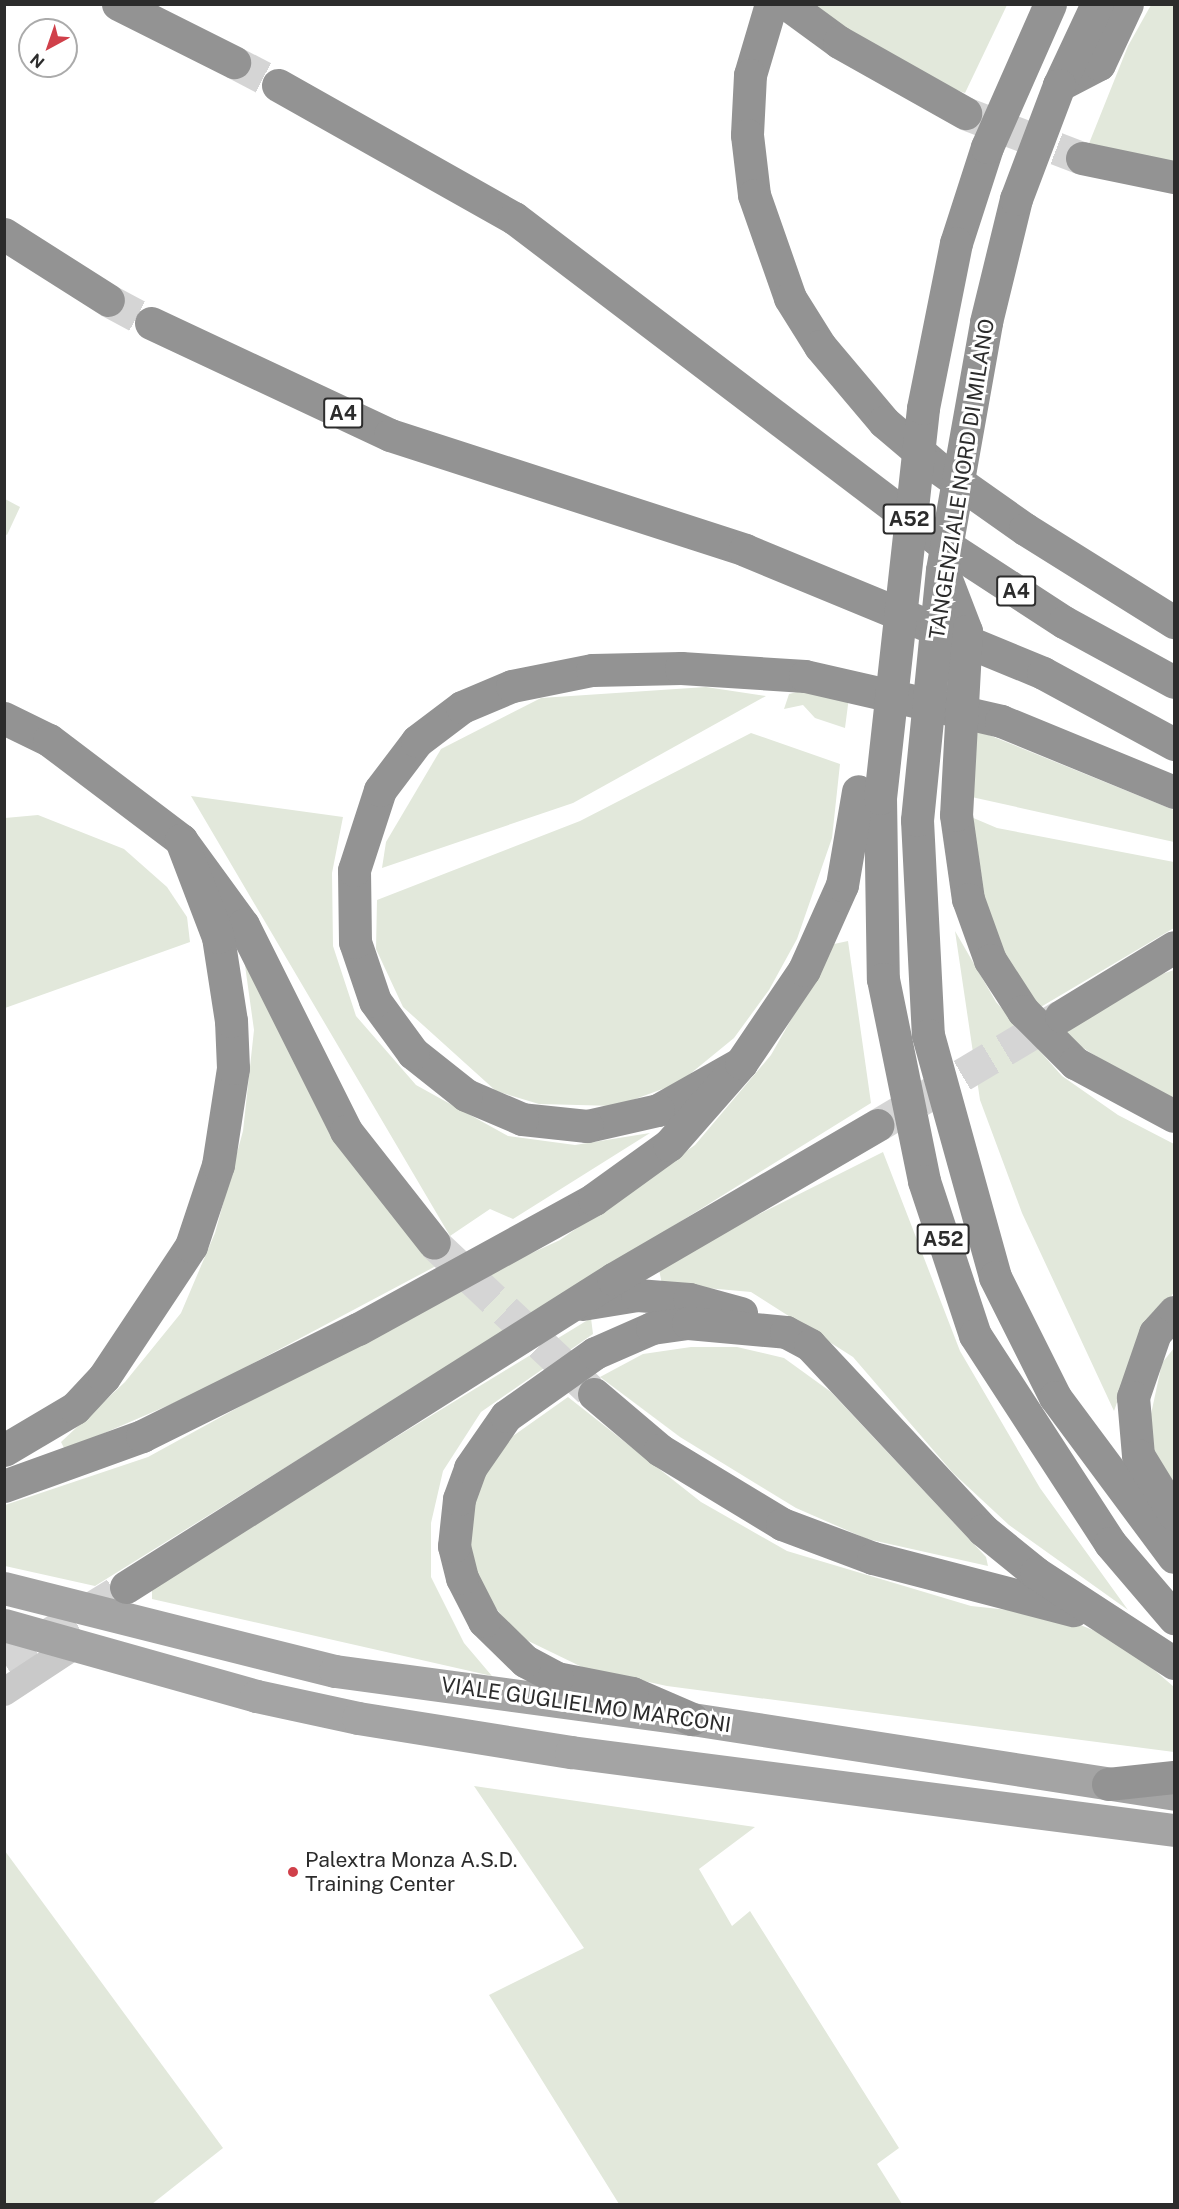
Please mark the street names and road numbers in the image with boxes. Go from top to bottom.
street label: TANGENZIALE NORD DI MILANO [924,317,1000,641]
road number: A4 [322,396,364,430]
road number: A52 [882,502,936,536]
road number: A4 [995,574,1037,608]
road number: A52 [916,1222,970,1256]
street label: VIALE GUGLIELMO MARCONI [439,1672,733,1738]

